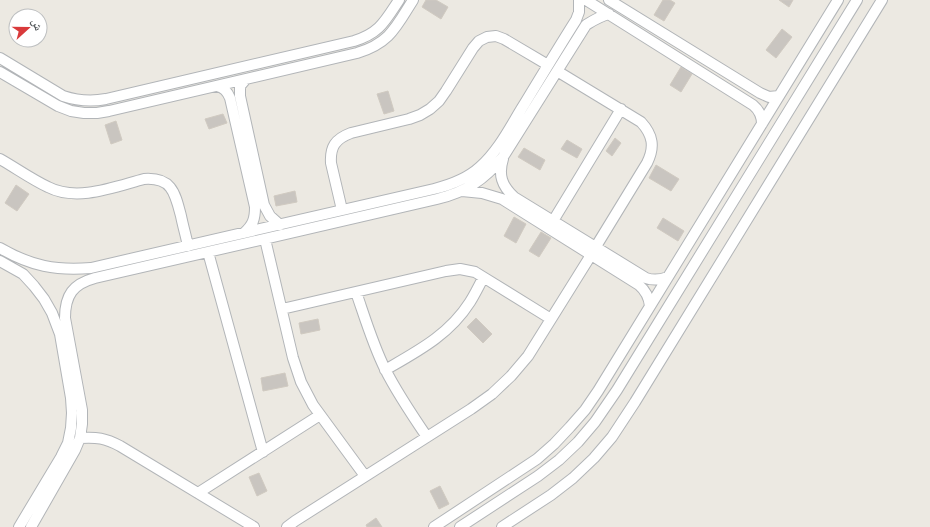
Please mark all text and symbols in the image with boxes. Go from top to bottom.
north arrow [8,8,48,48]
text: ش [28,16,46,33]

